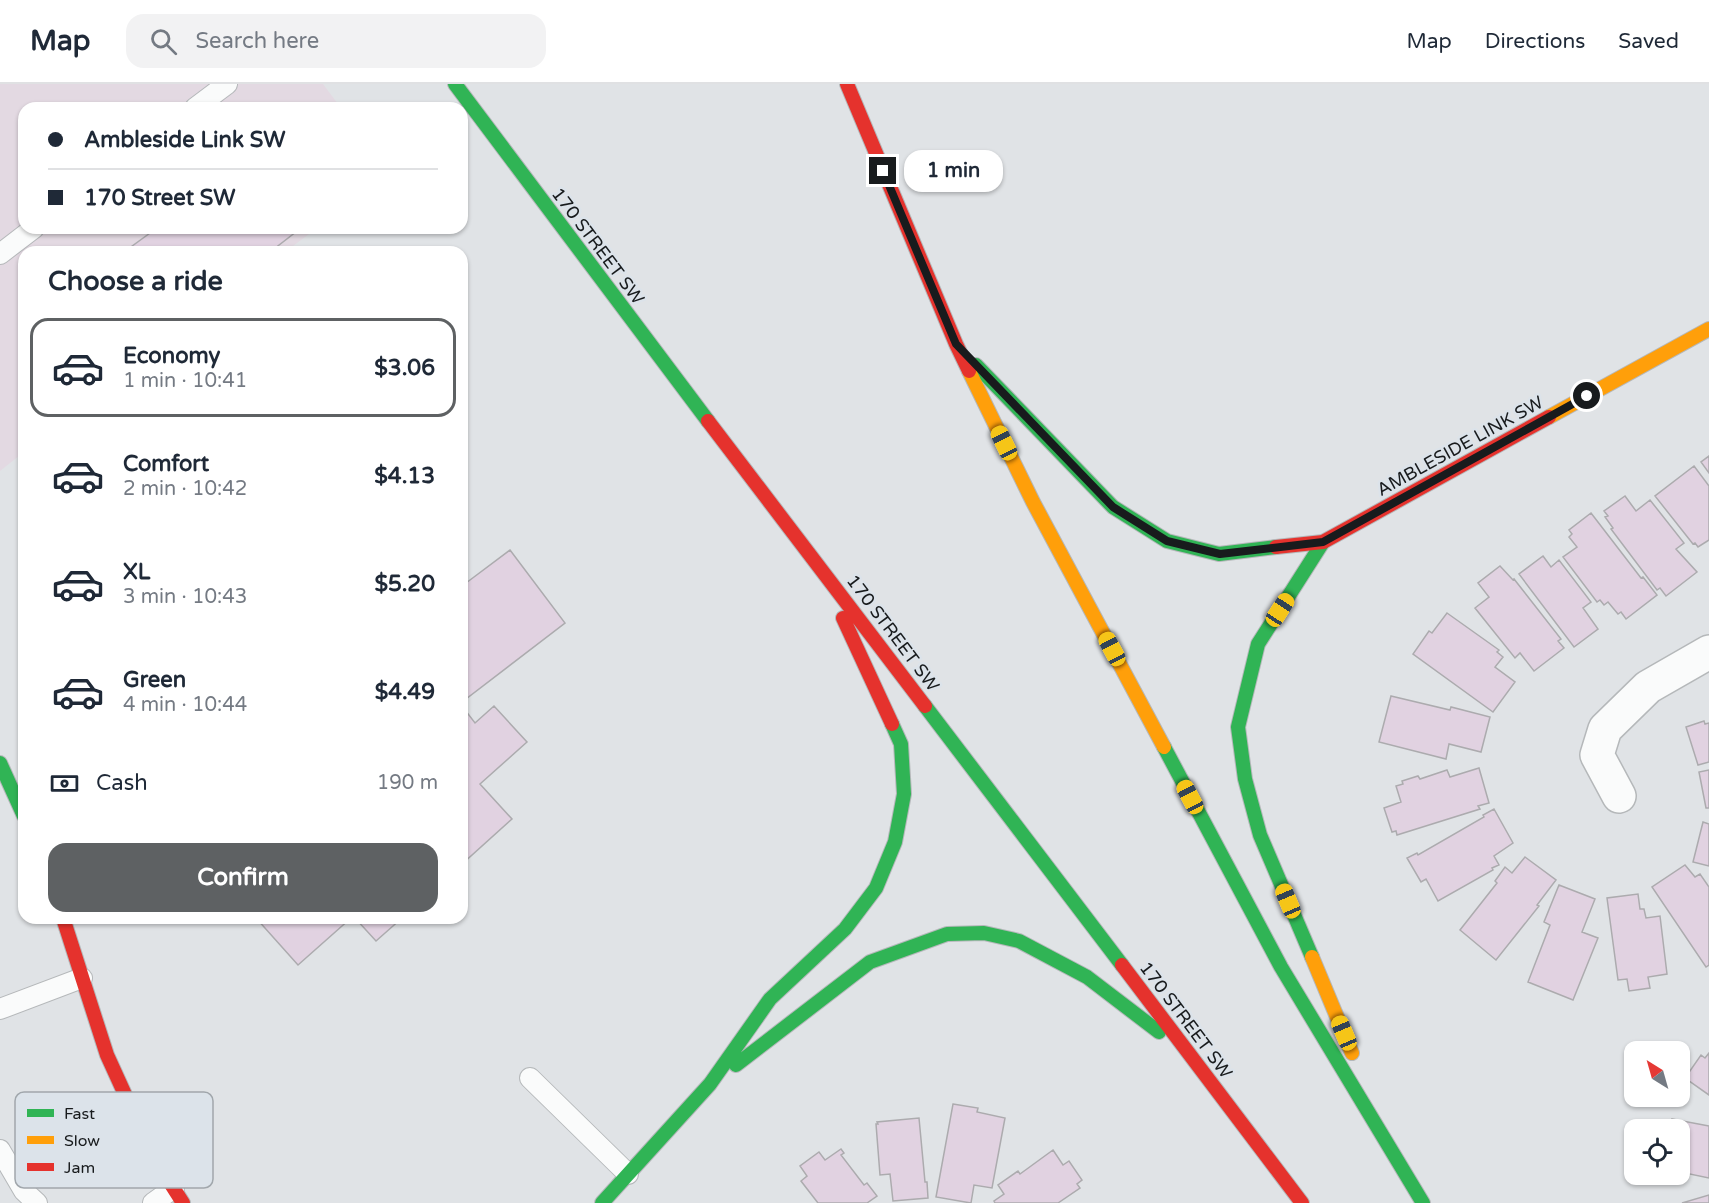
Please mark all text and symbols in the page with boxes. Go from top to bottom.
search box [126,14,546,68]
text: Map [30,24,90,58]
icon: search [147,25,180,58]
text: Search here [195,28,319,54]
text: Map [1406,29,1452,54]
text: Directions [1485,29,1585,54]
text: Saved [1618,29,1679,54]
text: Ambleside Link SW [84,127,285,153]
callout: 1 min [904,150,1003,192]
route end [869,157,896,184]
text: 1 min [927,159,980,183]
street label: 170 STREET SW [547,183,649,309]
text: 170 Street SW [84,185,236,211]
text: Choose a ride [48,265,223,298]
icon: car [51,341,105,395]
text: Economy [123,343,220,369]
text: $3.06 [374,355,435,381]
text: 1 min · 10:41 [123,369,247,393]
route start [1573,382,1600,409]
street label: AMBLESIDE LINK SW [1373,391,1547,501]
car [988,423,1020,463]
icon: car [51,449,105,503]
text: Comfort [123,451,209,477]
text: $4.13 [374,463,435,489]
text: 2 min · 10:42 [123,477,247,501]
icon: car [51,557,105,611]
text: XL [123,559,150,585]
street label: 170 STREET SW [842,570,944,696]
text: $5.20 [374,571,435,597]
text: 3 min · 10:43 [123,585,247,609]
car [1263,590,1297,630]
car [1096,629,1128,669]
icon: car [51,665,105,719]
text: Green [123,667,186,693]
text: $4.49 [375,679,435,705]
text: 4 min · 10:44 [123,693,247,717]
icon: cash [48,767,81,800]
text: Cash [96,770,148,796]
text: 190 m [377,771,438,795]
car [1174,777,1206,817]
button: Confirm [48,843,438,912]
car [1273,881,1303,921]
street label: 170 STREET SW [1135,957,1237,1083]
car [1329,1013,1359,1053]
north arrow [1624,1041,1690,1107]
map controls [1624,1041,1690,1185]
legend [15,1092,213,1188]
text: Fast [64,1104,95,1124]
button: locate [1624,1119,1690,1185]
text: Slow [64,1131,100,1151]
text: Jam [64,1158,95,1178]

